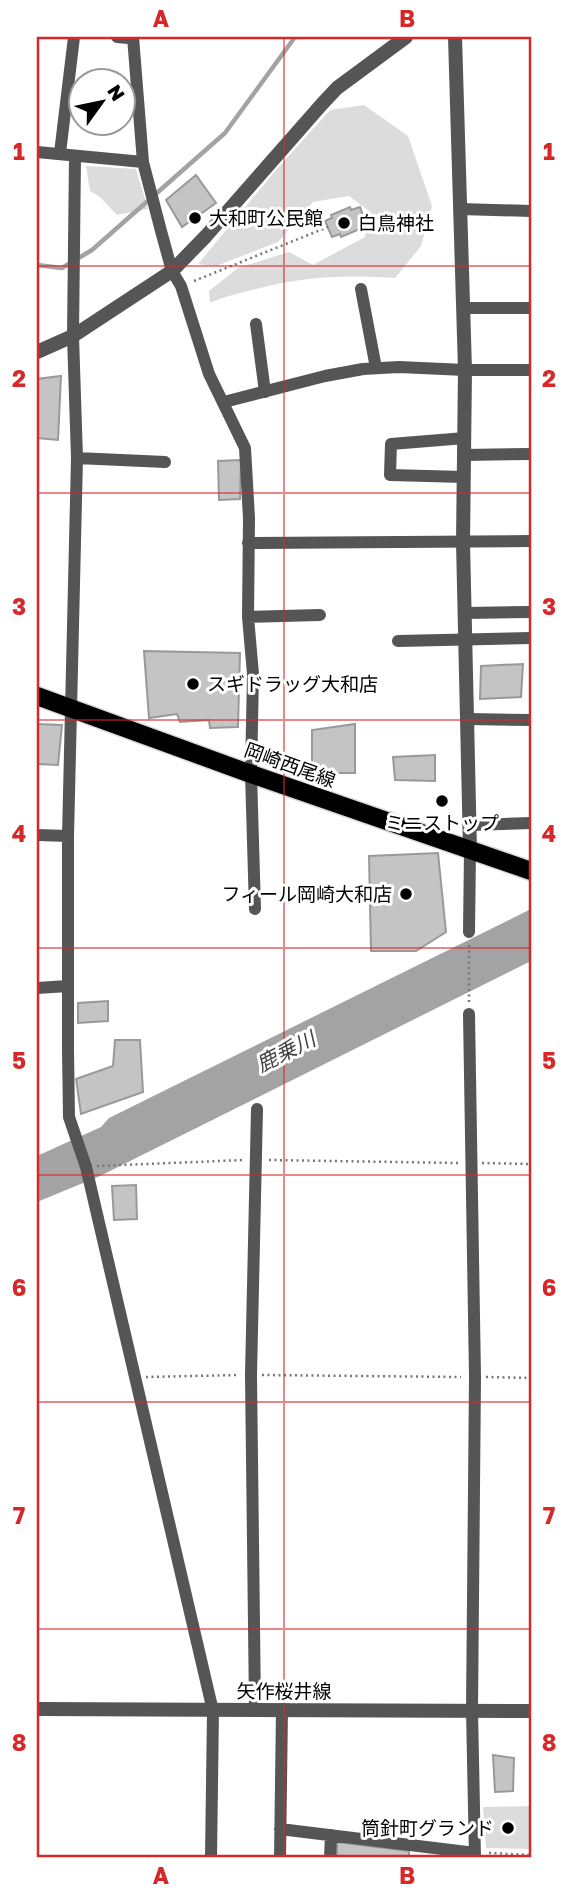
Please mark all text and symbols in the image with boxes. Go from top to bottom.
text: A [153,4,170,32]
text: B [399,4,415,32]
north arrow [66,66,136,136]
text: N [103,80,130,105]
text: 1 [13,137,25,165]
text: 1 [543,137,555,165]
place label: 大和町公民館 [209,206,323,229]
marker: 大和町公民館 [187,210,203,226]
place label: 白鳥神社 [358,211,434,234]
marker: 白鳥神社 [336,215,352,231]
text: 2 [12,364,26,392]
text: 2 [542,364,556,392]
text: 3 [12,592,26,620]
text: 3 [542,592,556,620]
place label: スギドラッグ大和店 [207,672,378,695]
marker: スギドラッグ大和店 [185,676,201,692]
street label: 岡崎西尾線 [242,737,339,792]
marker: ミニストップ [434,793,450,809]
place label: ミニストップ [385,811,499,834]
text: 4 [12,819,26,847]
text: 4 [542,819,556,847]
place label: フィール岡崎大和店 [221,882,392,905]
marker: フィール岡崎大和店 [398,886,414,902]
water label: 鹿乗川 [252,1024,321,1077]
text: 5 [12,1046,26,1074]
text: 5 [542,1046,556,1074]
text: 6 [12,1273,26,1301]
text: 6 [542,1273,556,1301]
text: 7 [13,1501,25,1529]
text: 7 [543,1501,555,1529]
street label: 矢作桜井線 [236,1679,332,1702]
text: 8 [12,1728,26,1756]
text: 8 [542,1728,556,1756]
place label: 筒針町グランド [361,1816,494,1839]
marker: 筒針町グランド [500,1820,516,1836]
text: A [153,1861,170,1889]
text: B [399,1861,415,1889]

